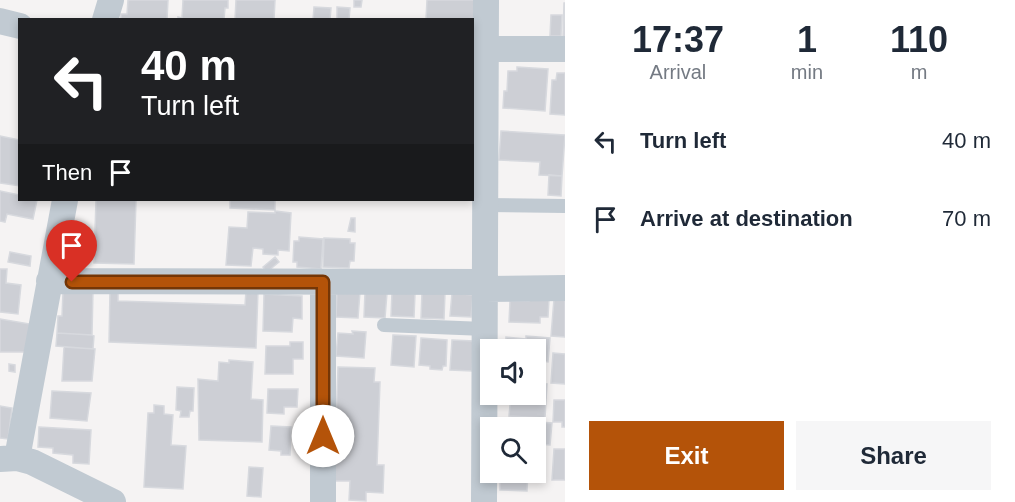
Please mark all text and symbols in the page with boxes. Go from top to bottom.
text: 17:37 [632,19,724,60]
text: 1 [797,19,817,60]
text: 110 [890,19,948,60]
icon: left [42,42,120,120]
text: 40 m [141,42,237,89]
text: Arrival [650,61,706,83]
text: min [791,61,823,83]
text: m [911,61,927,83]
text: Turn left [141,91,239,121]
icon: left [589,125,622,158]
text: Turn left [640,128,726,153]
text: 40 m [942,128,991,153]
icon: arrive [104,156,137,189]
text: Then [42,160,92,185]
icon: arrive [589,203,622,236]
text: Arrive at destination [640,206,853,231]
text: 70 m [942,206,991,231]
pin [46,220,97,282]
icon: arrive [55,229,88,262]
map controls [480,339,546,483]
button: sound [480,339,546,405]
position arrow [291,404,355,468]
button: search [480,417,546,483]
button: Exit [589,421,784,490]
button: Share [796,421,991,490]

